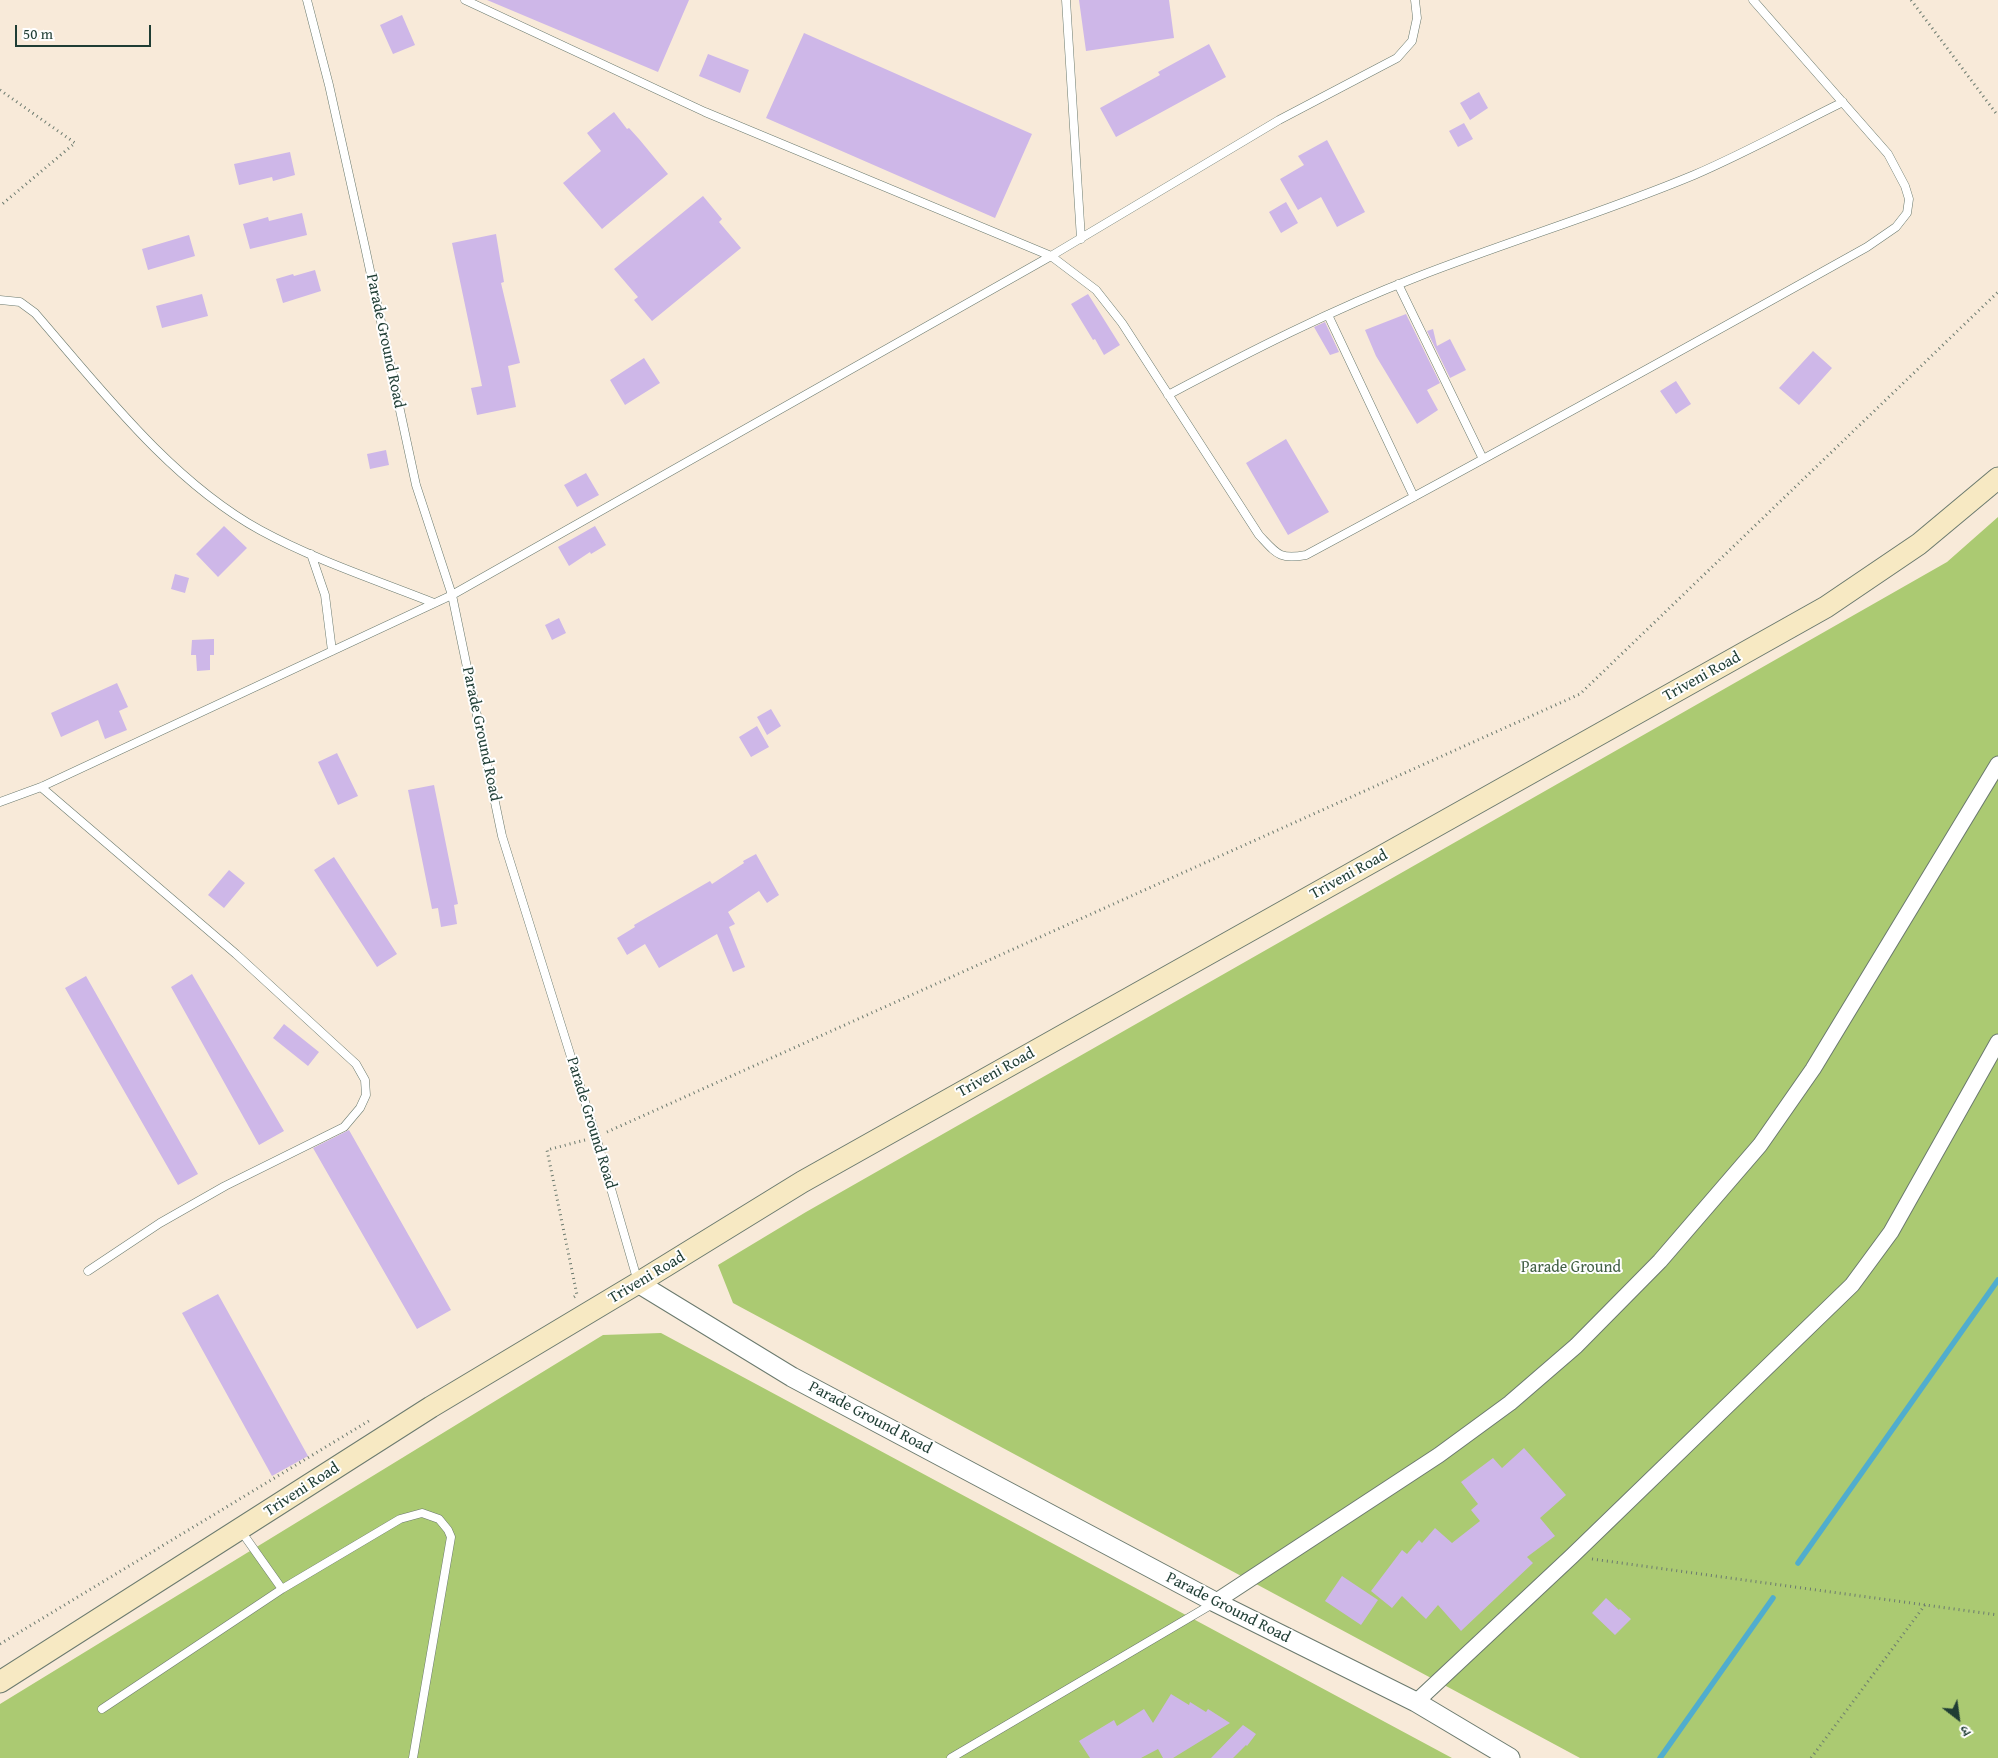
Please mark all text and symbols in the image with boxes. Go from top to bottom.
scale bar [18,15,154,47]
text: 50 m [23,23,53,44]
street label: Parade Ground Road [361,272,409,410]
street label: Triveni Road [1660,648,1744,706]
street label: Parade Ground Road [457,665,505,803]
street label: Triveni Road [1307,846,1391,904]
street label: Triveni Road [954,1044,1038,1102]
street label: Parade Ground Road [562,1055,620,1191]
street label: Triveni Road [605,1248,689,1308]
park label: Parade Ground [1521,1258,1621,1278]
street label: Parade Ground Road [805,1377,935,1459]
street label: Triveni Road [261,1459,343,1521]
street label: Parade Ground Road [1163,1568,1293,1648]
north arrow [1933,1693,1983,1743]
text: उ [1957,1721,1974,1741]

